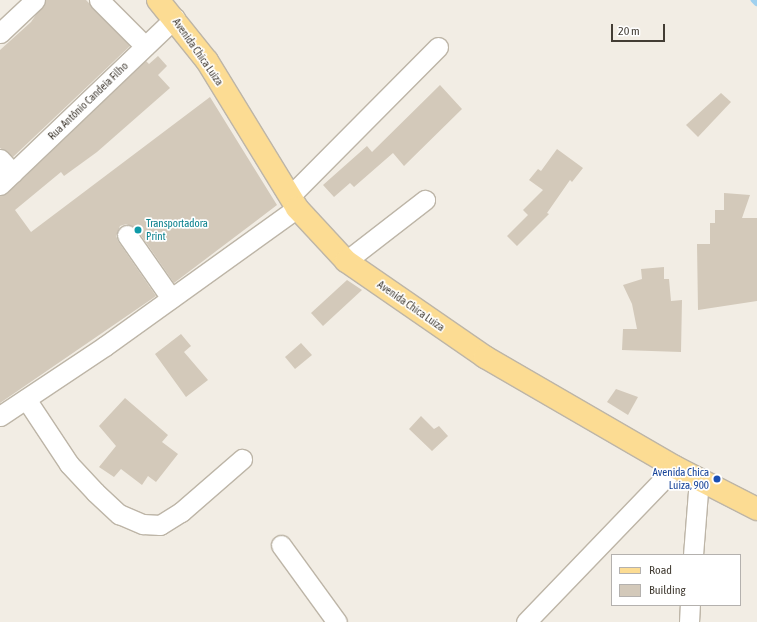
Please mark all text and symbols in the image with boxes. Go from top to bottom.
street label: Avenida Chica Luiza [170,16,226,88]
scale bar [613,16,667,42]
text: 20 m [618,24,640,38]
street label: Rua Antônio Candeia Filho [45,59,131,143]
place label: Transportadora Print [146,217,208,243]
marker: Transportadora Print [133,225,143,235]
street label: Avenida Chica Luiza [375,278,447,334]
place label: Avenida Chica Luiza, 900 [652,466,709,492]
marker: Avenida Chica Luiza, 900 [712,474,722,484]
legend [611,554,741,606]
text: Road [649,563,672,577]
text: Building [649,583,686,597]

